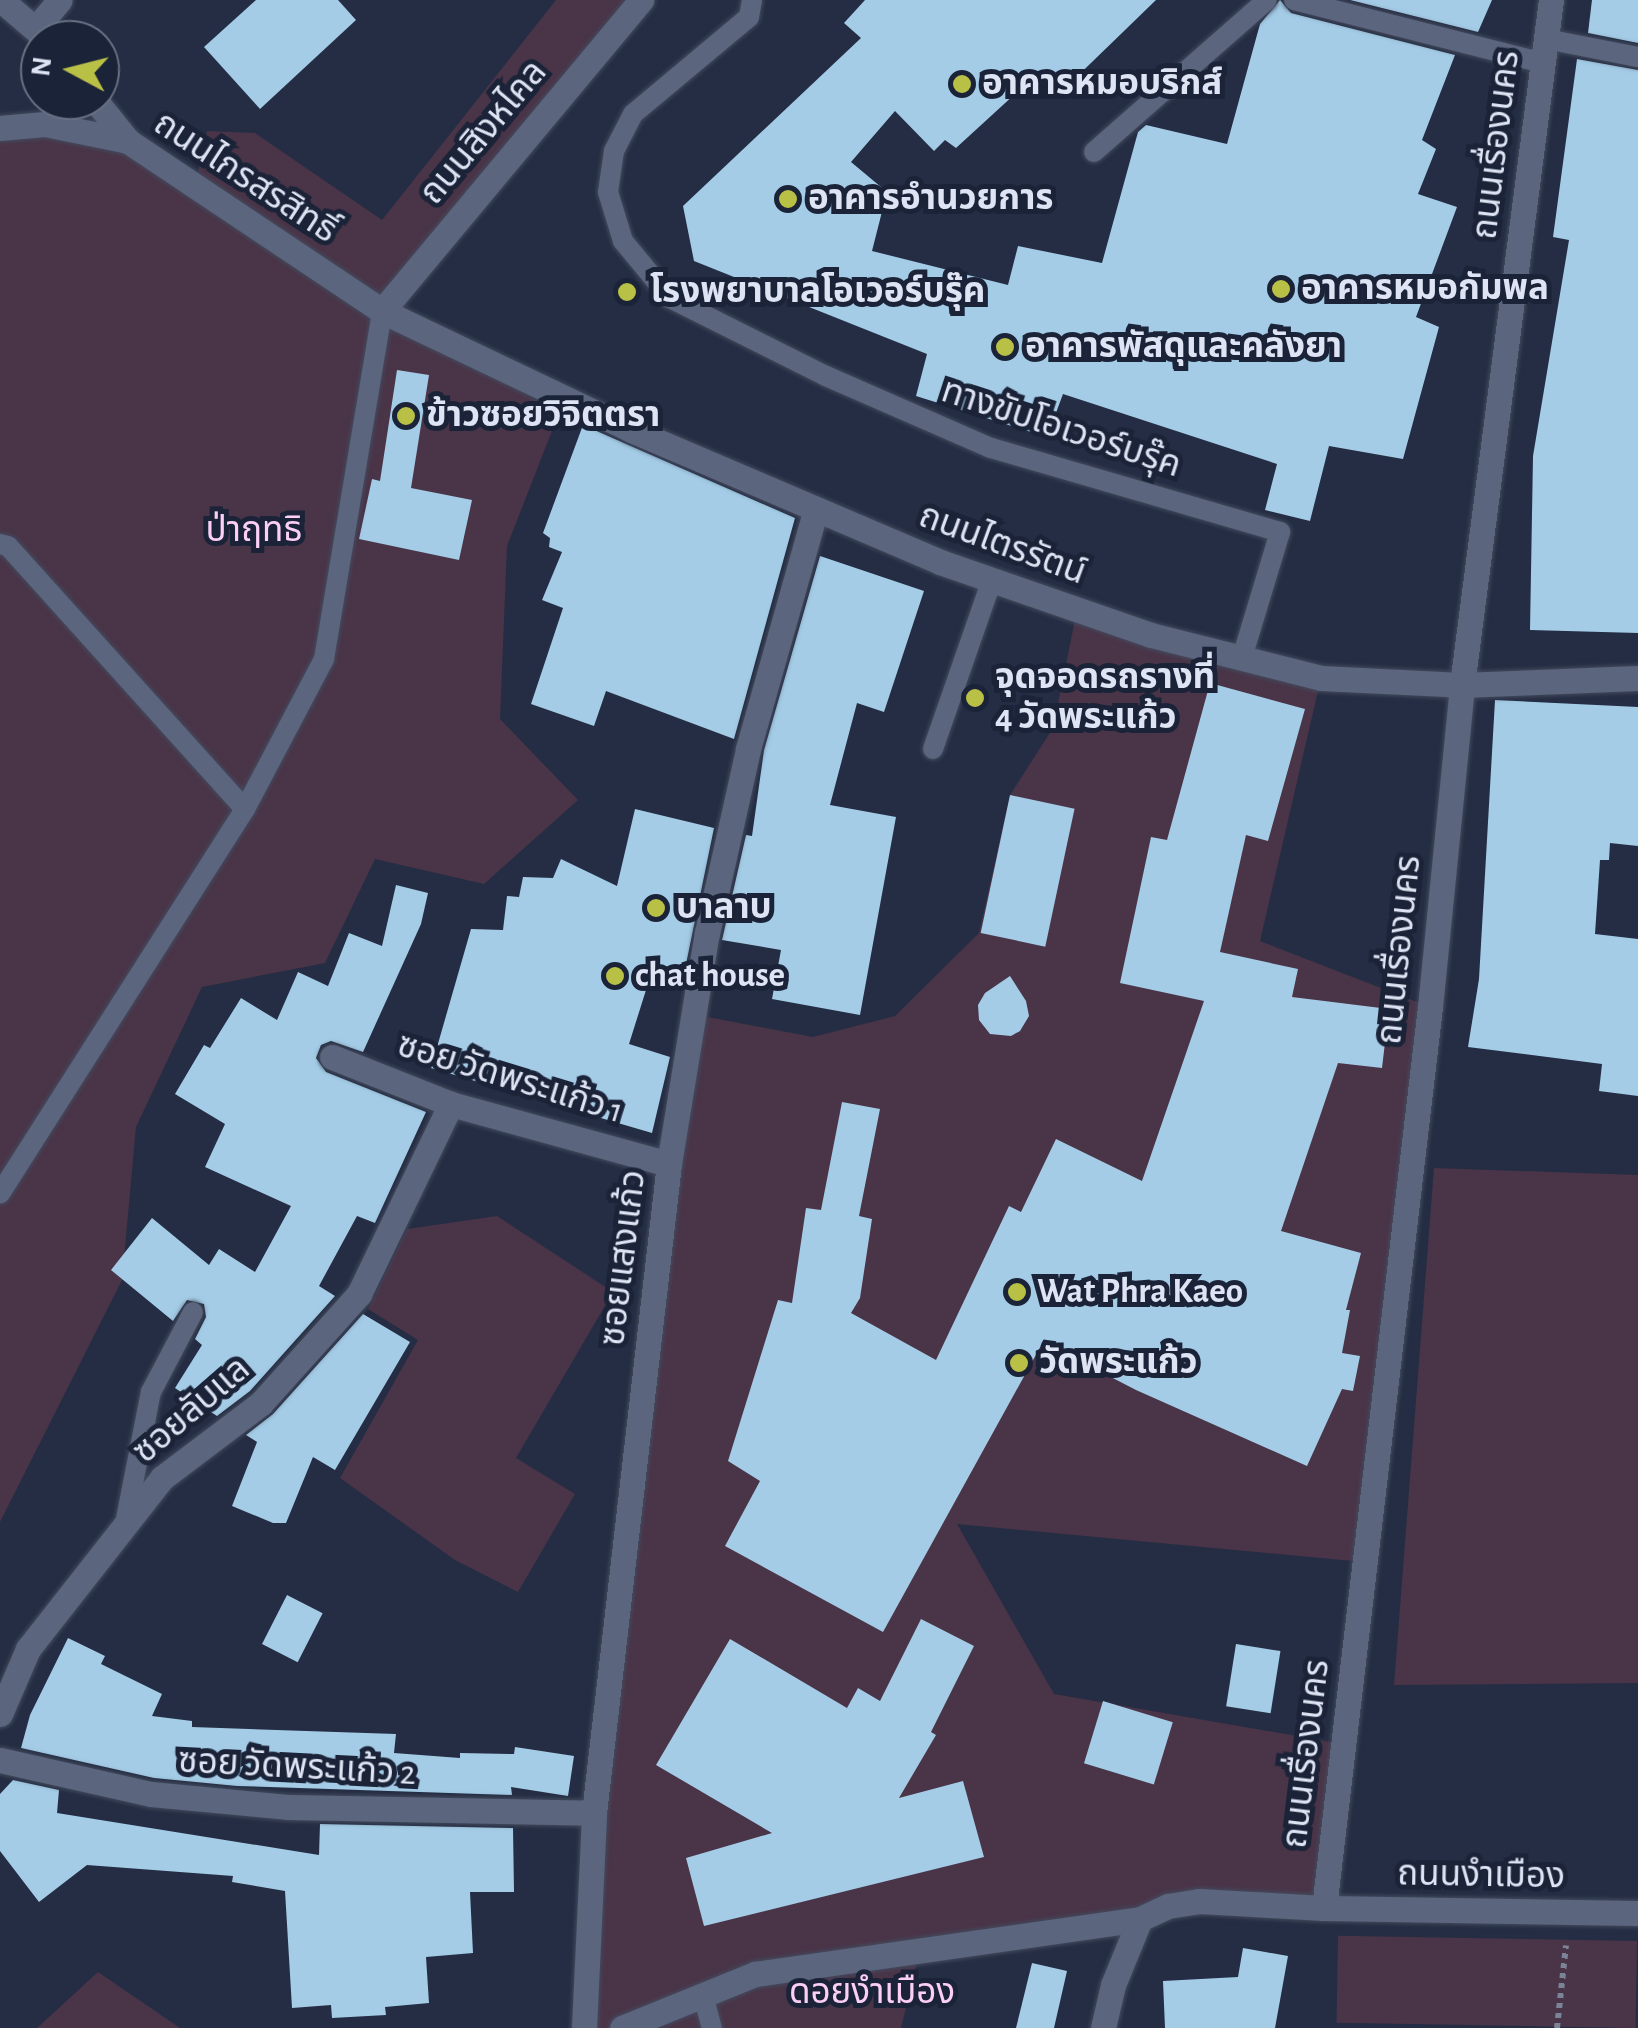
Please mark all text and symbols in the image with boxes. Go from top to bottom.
north arrow [20,20,120,120]
street label: ถนนเรื่องนคร [1465,48,1529,242]
street label: ถนนสิงหไคล [412,52,556,214]
text: N [27,55,57,78]
place label: อาคารหมอบริกส์ [982,63,1222,105]
marker: อาคารหมอบริกส์ [951,73,973,95]
street label: ถนนไกรสรสิทธิ์ [145,103,345,253]
place label: อาคารอำนวยการ [808,178,1053,220]
marker: อาคารอำนวยการ [777,188,799,210]
place label: อาคารหมอกัมพล [1301,268,1549,310]
place label: โรงพยาบาลโอเวอร์บรุ๊ค [650,271,985,313]
marker: อาคารหมอกัมพล [1270,278,1292,300]
marker: โรงพยาบาลโอเวอร์บรุ๊ค [614,279,640,305]
place label: อาคารพัสดุและคลังยา [1025,326,1342,368]
marker: อาคารพัสดุและคลังยา [994,336,1016,358]
street label: ทางขับโอเวอร์บรุ๊ค [936,371,1186,487]
place label: ข้าวซอยวิจิตตรา [426,395,660,437]
marker: ข้าวซอยวิจิตตรา [395,405,417,427]
street label: ถนนไตรรัตน์ [913,495,1091,595]
park label: ป่าฤทธิ [206,510,302,552]
place label: จุดจอดรถรางที่ 4 วัดพระแก้ว [995,657,1215,739]
marker: จุดจอดรถรางที่ 4 วัดพระแก้ว [964,687,986,709]
street label: ถนนเรื่องนคร [1369,853,1431,1047]
place label: บาลาบ [676,887,772,929]
marker: บาลาบ [645,897,667,919]
place label: chat house [635,955,785,997]
marker: chat house [604,965,626,987]
street label: ซอย วัดพระแก้ว 1 [392,1025,628,1133]
street label: ซอยแสงแก้ว [592,1168,656,1348]
place label: Wat Phra Kaeo [1037,1271,1243,1313]
marker: Wat Phra Kaeo [1006,1281,1028,1303]
place label: วัดพระแก้ว [1039,1342,1198,1384]
street label: ซอยลับแล [125,1349,259,1473]
marker: วัดพระแก้ว [1008,1352,1030,1374]
street label: ถนนเรื่องนคร [1275,1657,1339,1851]
street label: ซอย วัดพระแก้ว 2 [177,1741,417,1795]
street label: ถนนงำเมือง [1397,1854,1565,1898]
park label: ดอยงำเมือง [789,1972,955,2014]

